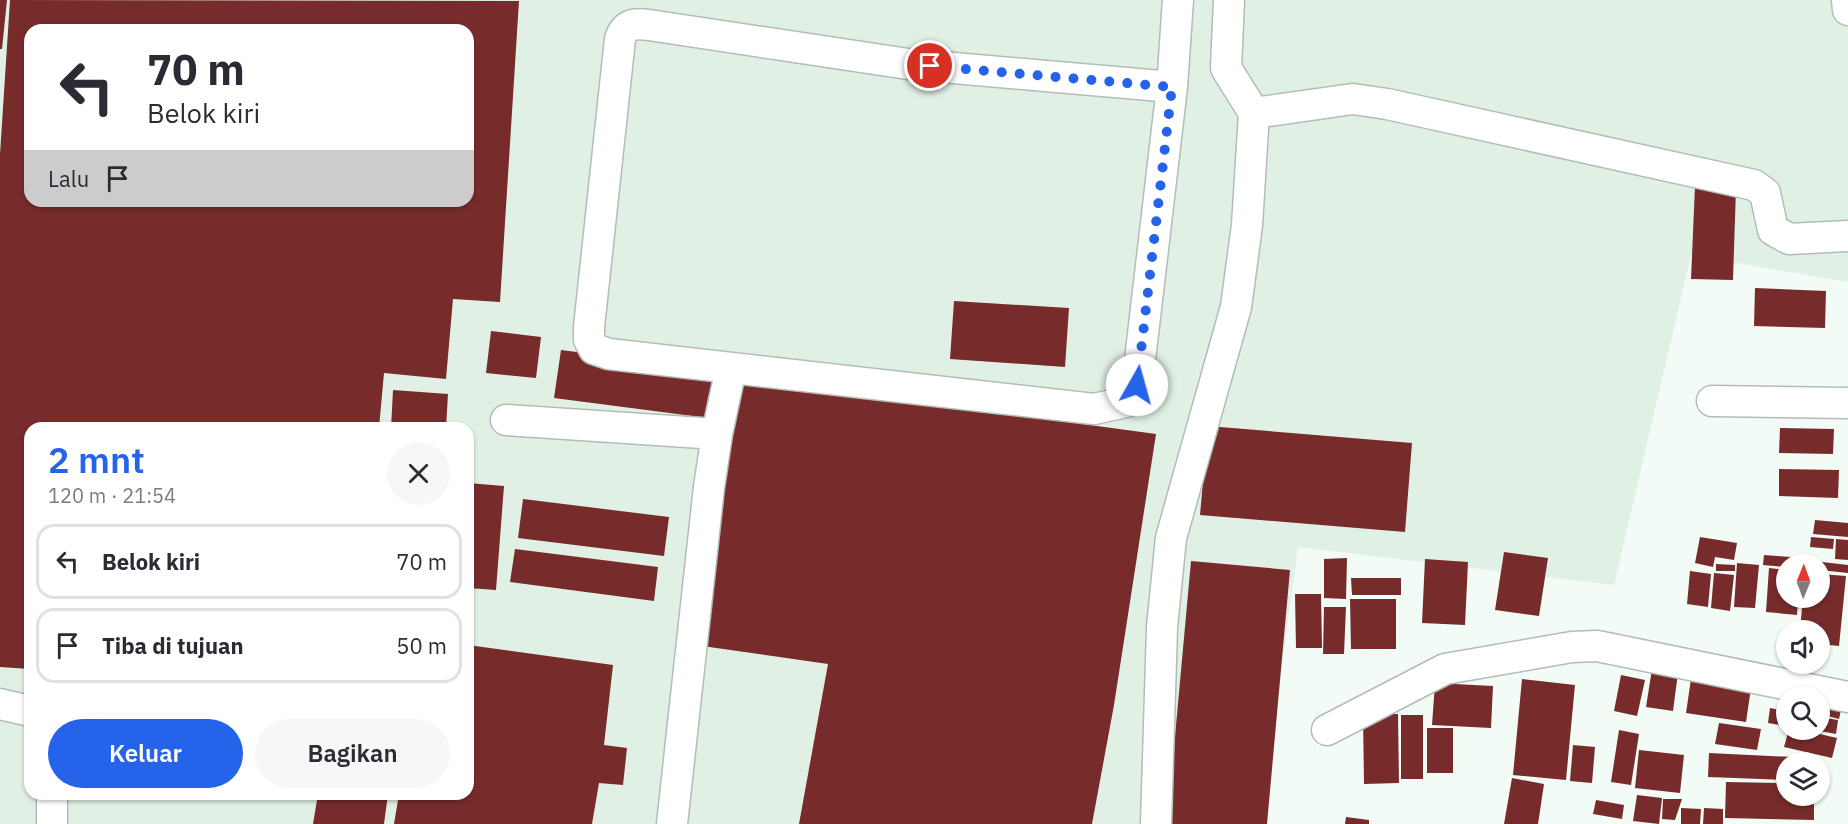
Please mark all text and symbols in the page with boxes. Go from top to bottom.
pin [904,40,955,91]
text: 70 m [147,42,245,97]
icon: left [48,48,126,126]
icon: arrive [913,49,946,82]
text: Belok kiri [147,95,260,130]
icon: arrive [101,162,134,195]
text: Lalu [48,164,89,193]
position arrow [1105,353,1169,417]
text: 2 mnt [48,436,145,483]
button: close [387,442,450,505]
text: 120 m · 21:54 [48,482,176,509]
icon: left [51,545,84,578]
text: Belok kiri [102,547,200,576]
text: 70 m [396,547,447,576]
north arrow [1776,554,1830,608]
map controls [1776,554,1830,806]
button: sound [1776,620,1830,674]
icon: arrive [51,629,84,662]
text: Tiba di tujuan [102,631,244,660]
text: 50 m [396,631,447,660]
button: search [1776,686,1830,740]
button: Keluar [48,719,243,788]
button: Bagikan [255,719,450,788]
button: layers [1776,752,1830,806]

